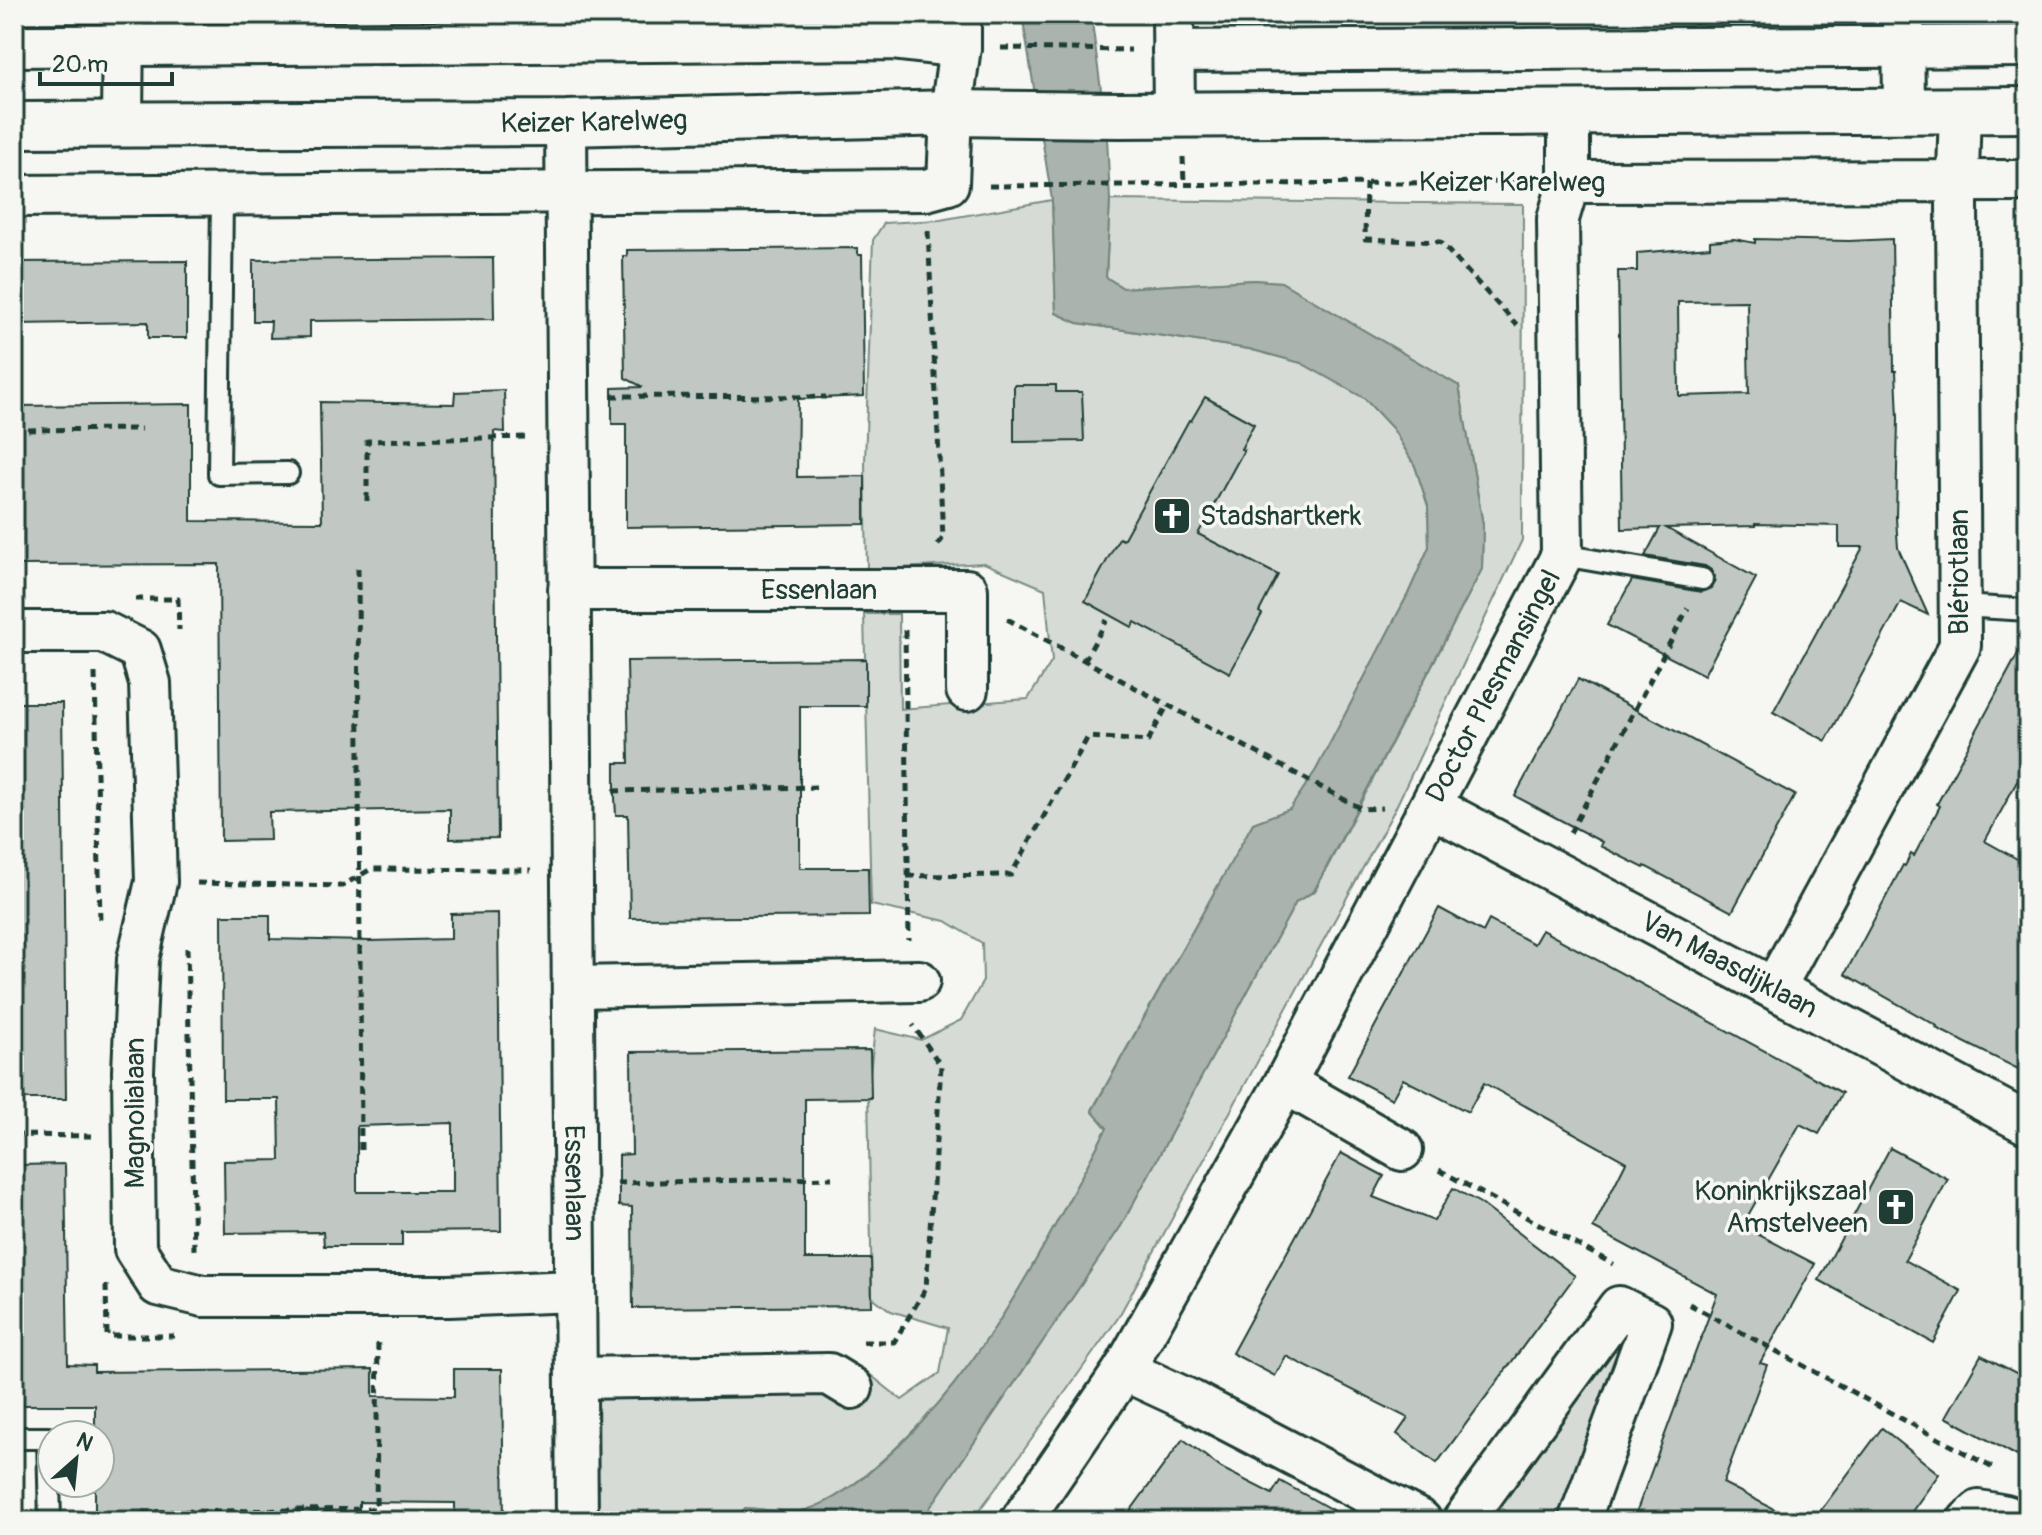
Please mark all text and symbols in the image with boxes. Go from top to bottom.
scale bar [40,36,172,86]
text: 20 m [52,50,108,79]
street label: Keizer Karelweg [501,102,688,141]
street label: Keizer Karelweg [1419,165,1605,200]
church icon: Stadshartkerk [1151,495,1193,537]
place label: Stadshartkerk [1200,499,1362,534]
street label: Blériotlaan [1942,509,1977,635]
street label: Doctor Plesmansingel [1418,564,1569,808]
street label: Essenlaan [761,573,877,608]
street label: Van Maasdijklaan [1635,904,1824,1026]
street label: Magnolialaan [118,1037,153,1189]
street label: Essenlaan [556,1125,592,1241]
place label: Koninkrijkszaal Amstelveen [1694,1174,1868,1241]
church icon: Koninkrijkszaal Amstelveen [1875,1186,1917,1228]
north arrow [36,1419,116,1499]
text: N [72,1426,98,1458]

